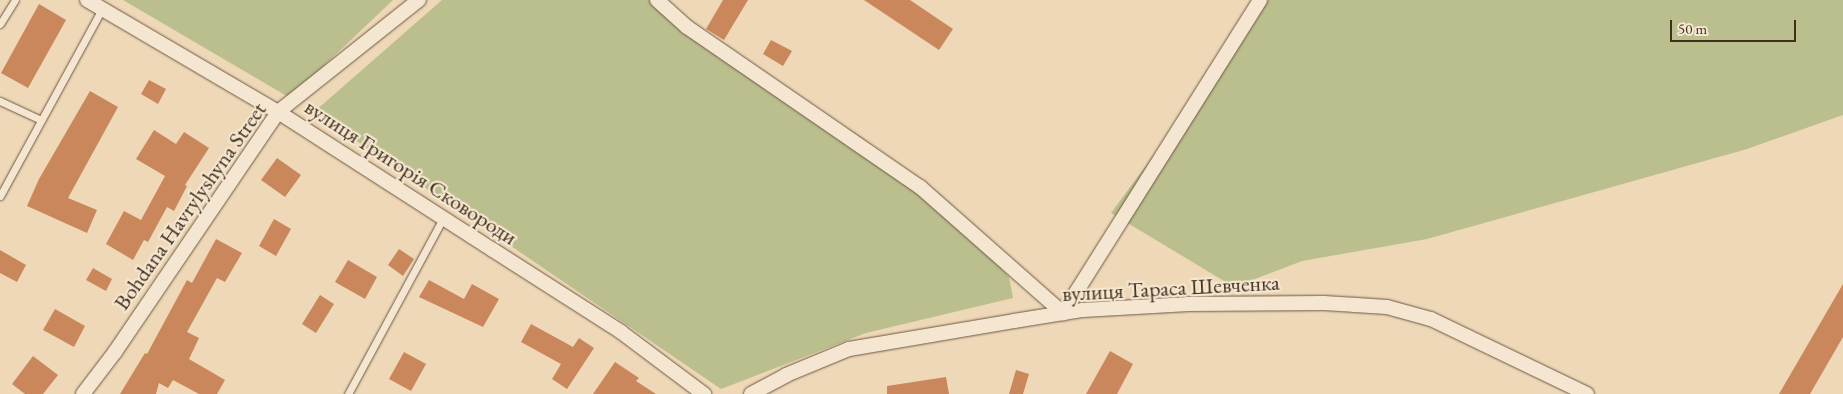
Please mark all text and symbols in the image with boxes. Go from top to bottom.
scale bar [1673,10,1799,42]
text: 50 m [1678,19,1707,38]
street label: вулиця Григорія Сковороди [300,93,522,251]
street label: Bohdana Havrylyshyna Street [108,97,272,315]
street label: вулиця Тараса Шевченка [1062,269,1280,307]

